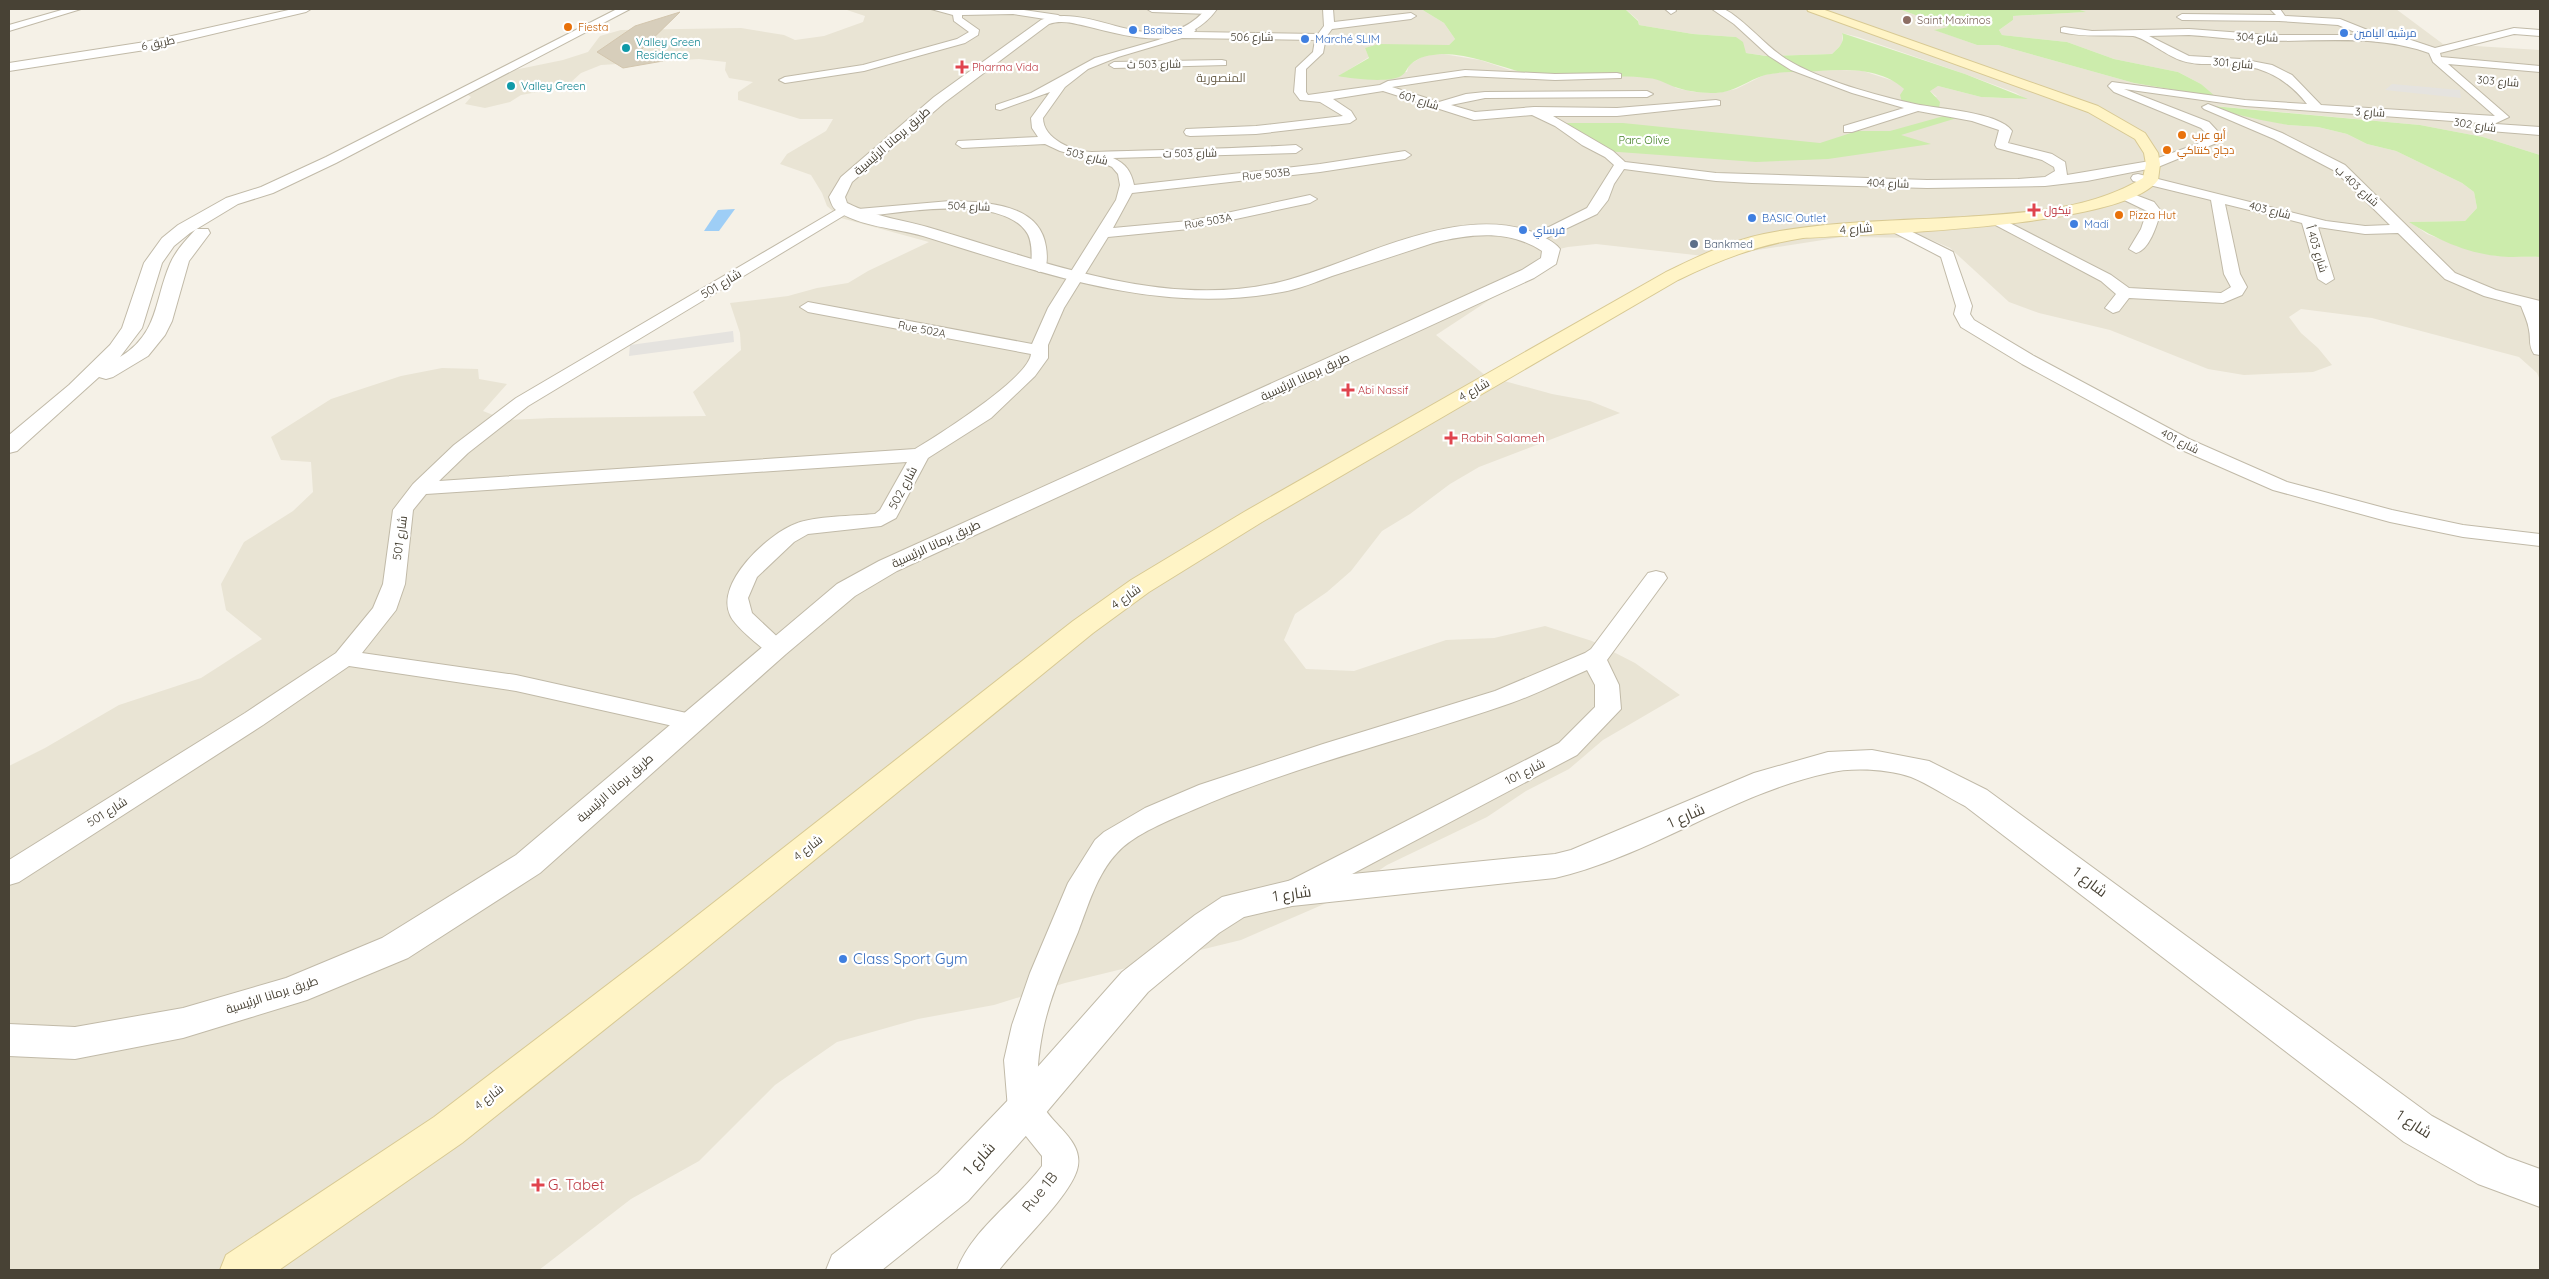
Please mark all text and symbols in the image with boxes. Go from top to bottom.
place label: Saint Maximos [1917,13,1991,27]
marker: Saint Maximos [1901,14,1913,26]
place label: Fiesta [578,20,608,34]
marker: Fiesta [562,21,574,33]
place label: Bsaibes [1143,23,1182,37]
marker: Bsaibes [1127,24,1139,36]
place label: مرشيه اليامين [2354,26,2417,40]
marker: مرشيه اليامين [2338,27,2350,39]
street label: شارع 304 [2236,29,2278,46]
street label: شارع 506 [1231,30,1273,45]
place label: Marché SLIM [1315,32,1380,46]
street label: طريق 6 [140,33,176,53]
marker: Marché SLIM [1299,33,1311,45]
place label: Valley Green Residence [636,35,701,62]
marker: Valley Green Residence [620,42,632,54]
street label: شارع 301 [2212,54,2254,73]
street label: شارع 503 ث [1127,57,1181,72]
place label: Pharma Vida [972,60,1038,74]
marker: Pharma Vida [956,61,968,73]
district label: المنصورية [1196,70,1246,85]
street label: شارع 303 [2476,72,2520,91]
place label: Valley Green [521,79,586,93]
marker: Valley Green [505,80,517,92]
street label: شارع 601 [1397,87,1441,114]
street label: طريق برمانا الرئيسية [850,103,933,178]
street label: شارع 3 [2355,104,2385,121]
street label: شارع 302 [2453,115,2497,136]
place label: أبو عرب [2192,128,2226,142]
marker: أبو عرب [2176,129,2188,141]
park label: Parc Olive [1618,133,1670,147]
place label: دجاج كنتاكي [2177,143,2234,159]
street label: شارع 503 [1064,144,1109,169]
marker: دجاج كنتاكي [2161,144,2173,156]
street label: شارع 503 ت [1163,146,1217,161]
street label: شارع 403 ب [2332,163,2382,210]
street label: Rue 503B [1241,165,1291,183]
street label: شارع 404 [1867,175,1909,192]
street label: شارع 504 [947,198,991,215]
street label: شارع 403 [2247,198,2292,223]
place label: نيكول [2044,203,2071,217]
marker: نيكول [2028,204,2040,216]
place label: Pizza Hut [2129,208,2176,222]
marker: Pizza Hut [2113,209,2125,221]
street label: Rue 503A [1183,210,1233,232]
place label: BASIC Outlet [1762,211,1826,225]
marker: BASIC Outlet [1746,212,1758,224]
place label: Madi [2084,217,2109,231]
marker: Madi [2068,218,2080,230]
street label: شارع 4 [1839,220,1873,238]
place label: فرساي [1533,223,1565,239]
marker: فرساي [1517,224,1529,236]
street label: شارع 403 أ [2302,224,2331,274]
place label: Bankmed [1704,237,1753,251]
marker: Bankmed [1688,238,1700,250]
street label: شارع 501 [698,266,744,302]
street label: Rue 502A [897,318,947,340]
street label: طريق برمانا الرئيسية [1258,349,1352,404]
street label: شارع 4 [1456,375,1492,405]
place label: Abi Nassif [1358,383,1408,397]
marker: Abi Nassif [1342,384,1354,396]
street label: شارع 401 [2158,426,2201,457]
place label: Rabih Salameh [1461,430,1545,445]
marker: Rabih Salameh [1445,432,1457,444]
street label: شارع 502 [885,463,921,512]
street label: شارع 501 [389,515,411,561]
street label: طريق برمانا الرئيسية [889,516,983,571]
street label: شارع 4 [1108,581,1144,613]
street label: طريق برمانا الرئيسية [573,750,656,825]
street label: شارع 101 [1502,755,1548,789]
street label: شارع 501 [84,793,130,831]
street label: شارع 1 [1664,799,1708,834]
street label: شارع 4 [790,832,826,864]
street label: شارع 1 [2068,862,2111,902]
street label: شارع 1 [1271,881,1313,908]
place label: Class Sport Gym [853,949,968,968]
marker: Class Sport Gym [837,953,849,965]
street label: طريق برمانا الرئيسية [224,972,320,1017]
street label: شارع 4 [471,1081,507,1113]
street label: شارع 1 [2392,1105,2436,1144]
street label: شارع 1 [958,1138,1000,1181]
street label: Rue 1B [1018,1168,1062,1216]
place label: G. Tabet [548,1175,605,1194]
marker: G. Tabet [532,1179,544,1191]

